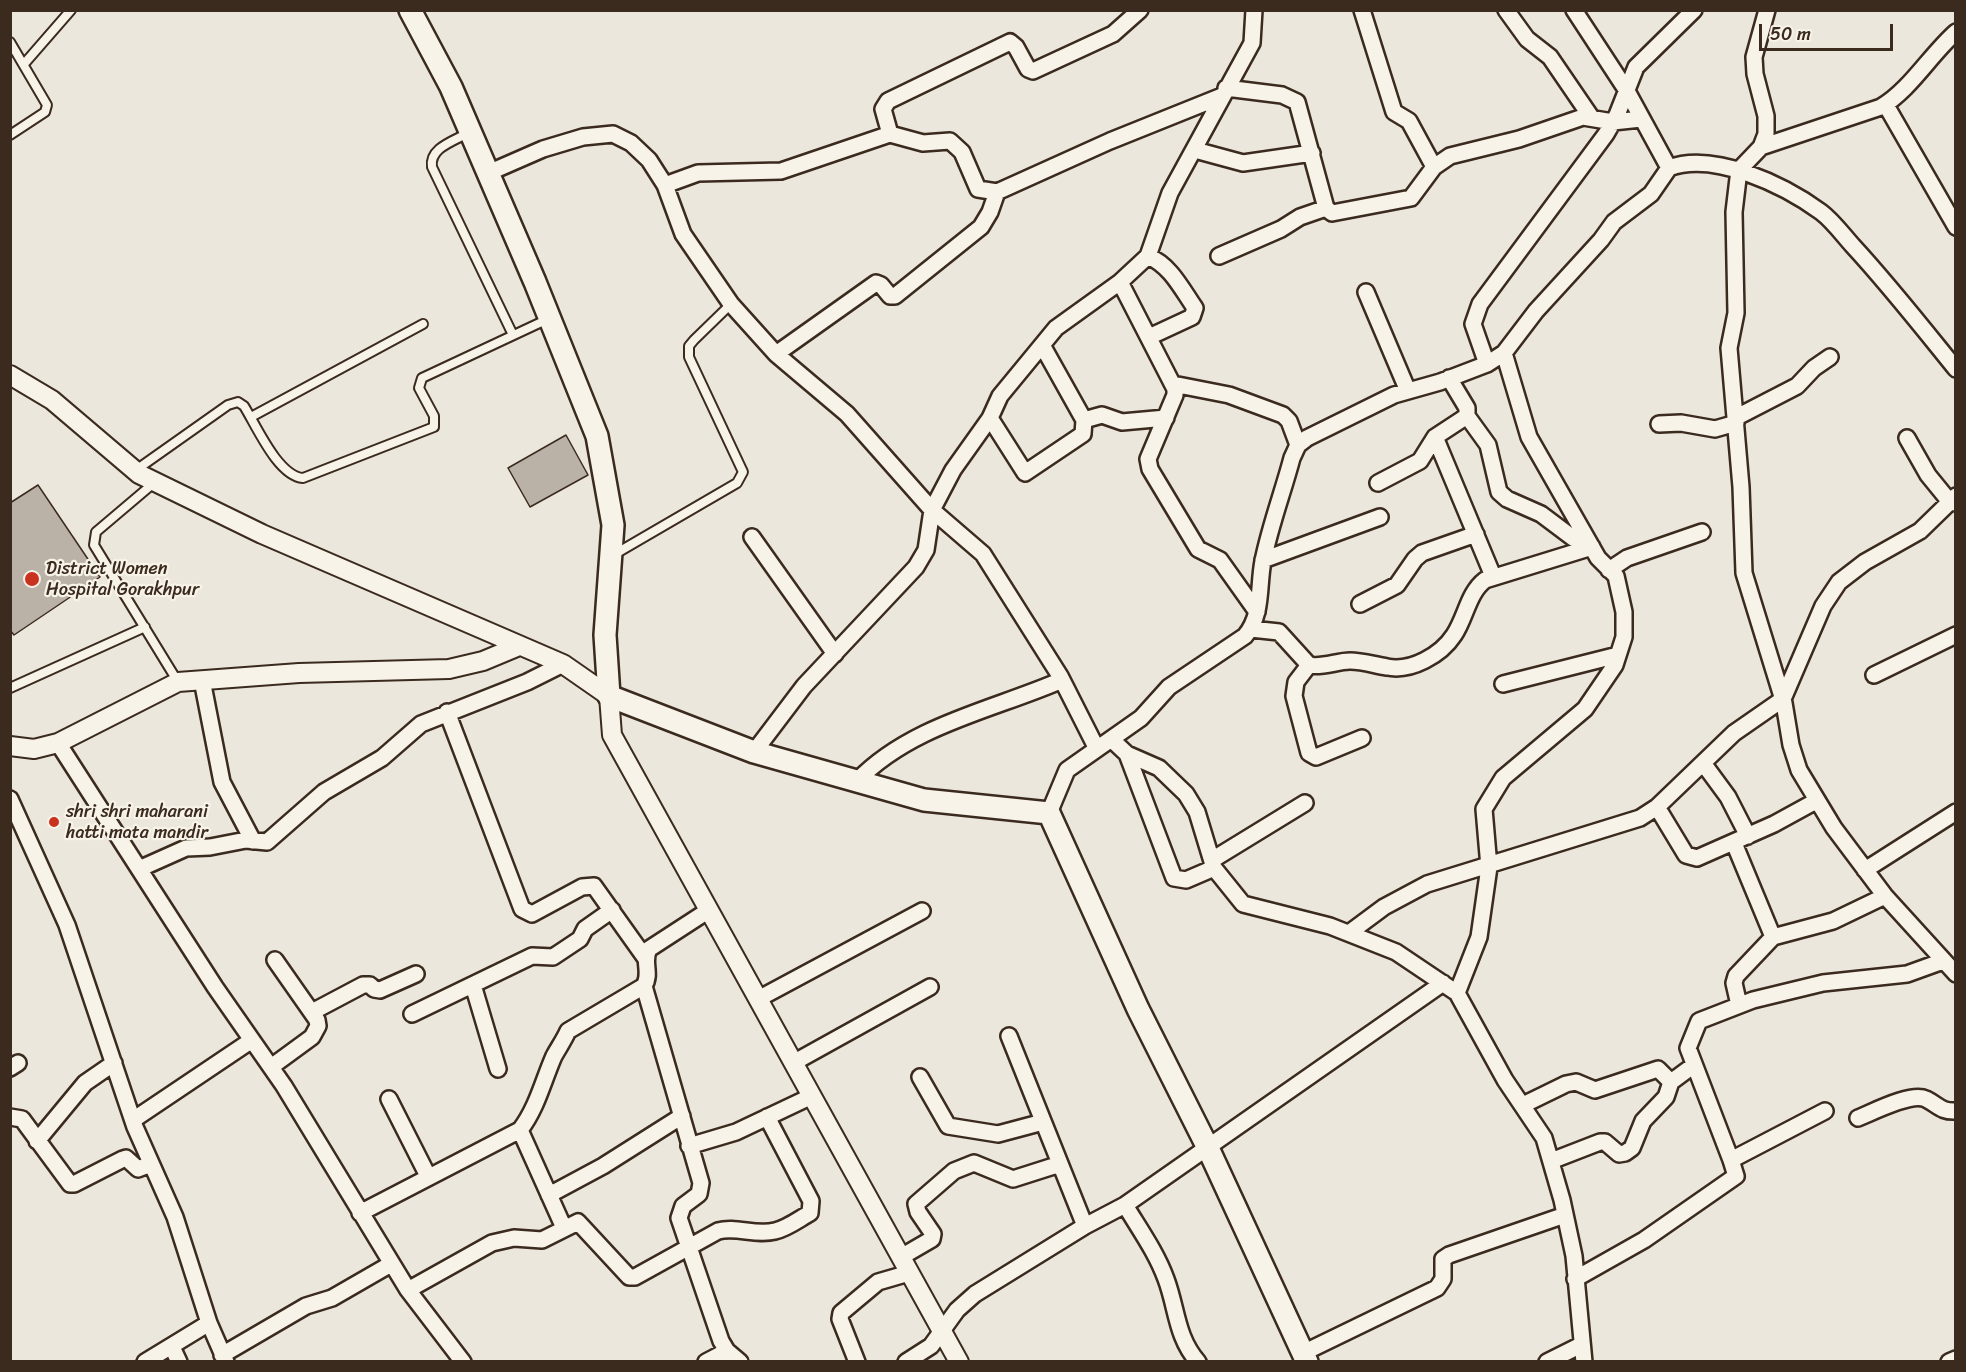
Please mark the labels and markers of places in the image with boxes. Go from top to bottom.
place label: District Women Hospital Gorakhpur [46,558,199,600]
marker: District Women Hospital Gorakhpur [23,570,41,588]
place label: shri shri maharani hatti mata mandir [66,801,208,844]
marker: shri shri maharani hatti mata mandir [47,815,61,829]

